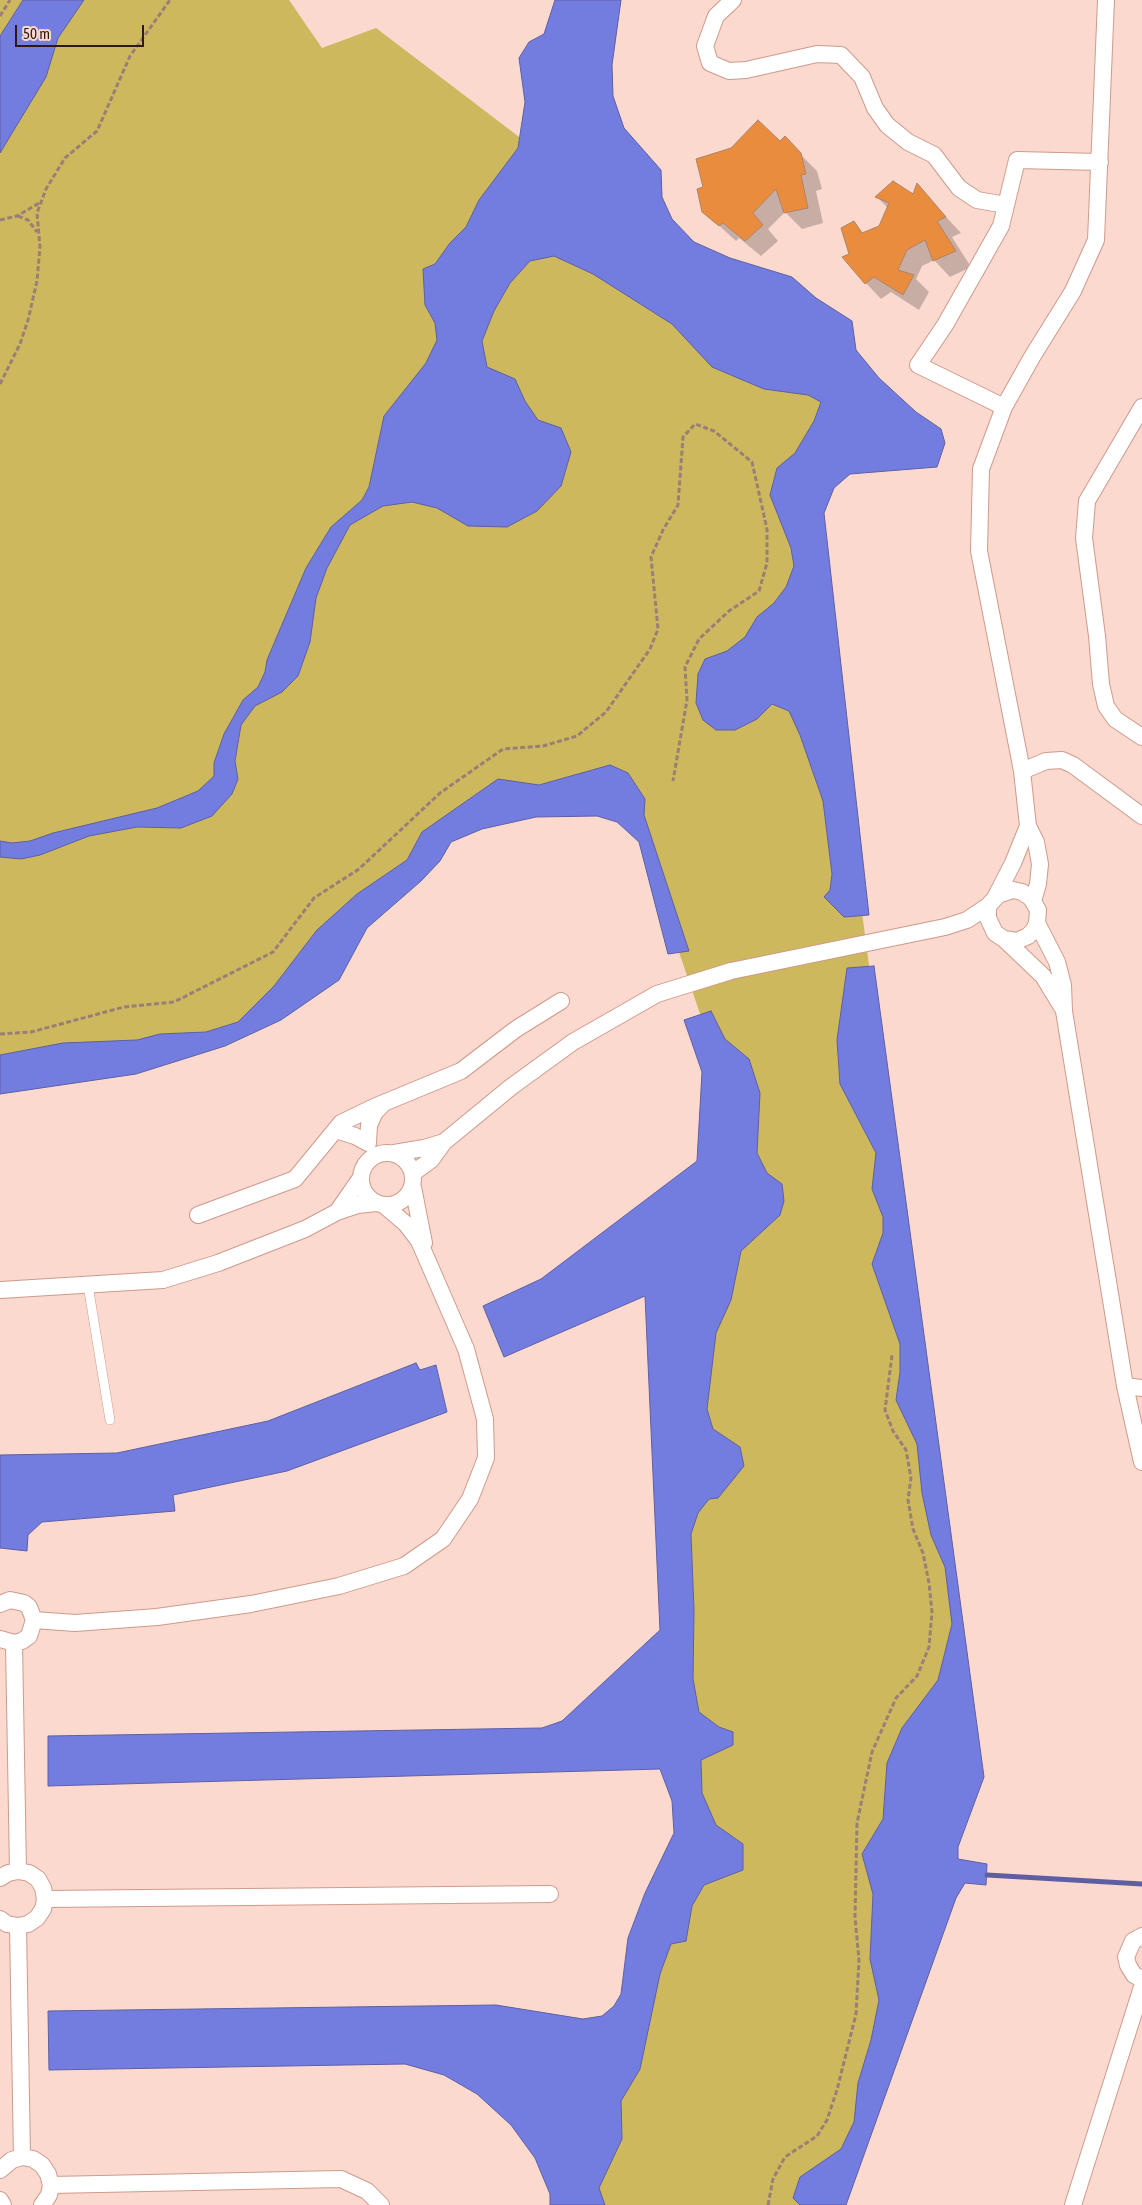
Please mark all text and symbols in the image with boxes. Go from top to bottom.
scale bar [18,15,146,47]
text: 50 m [23,25,50,42]

